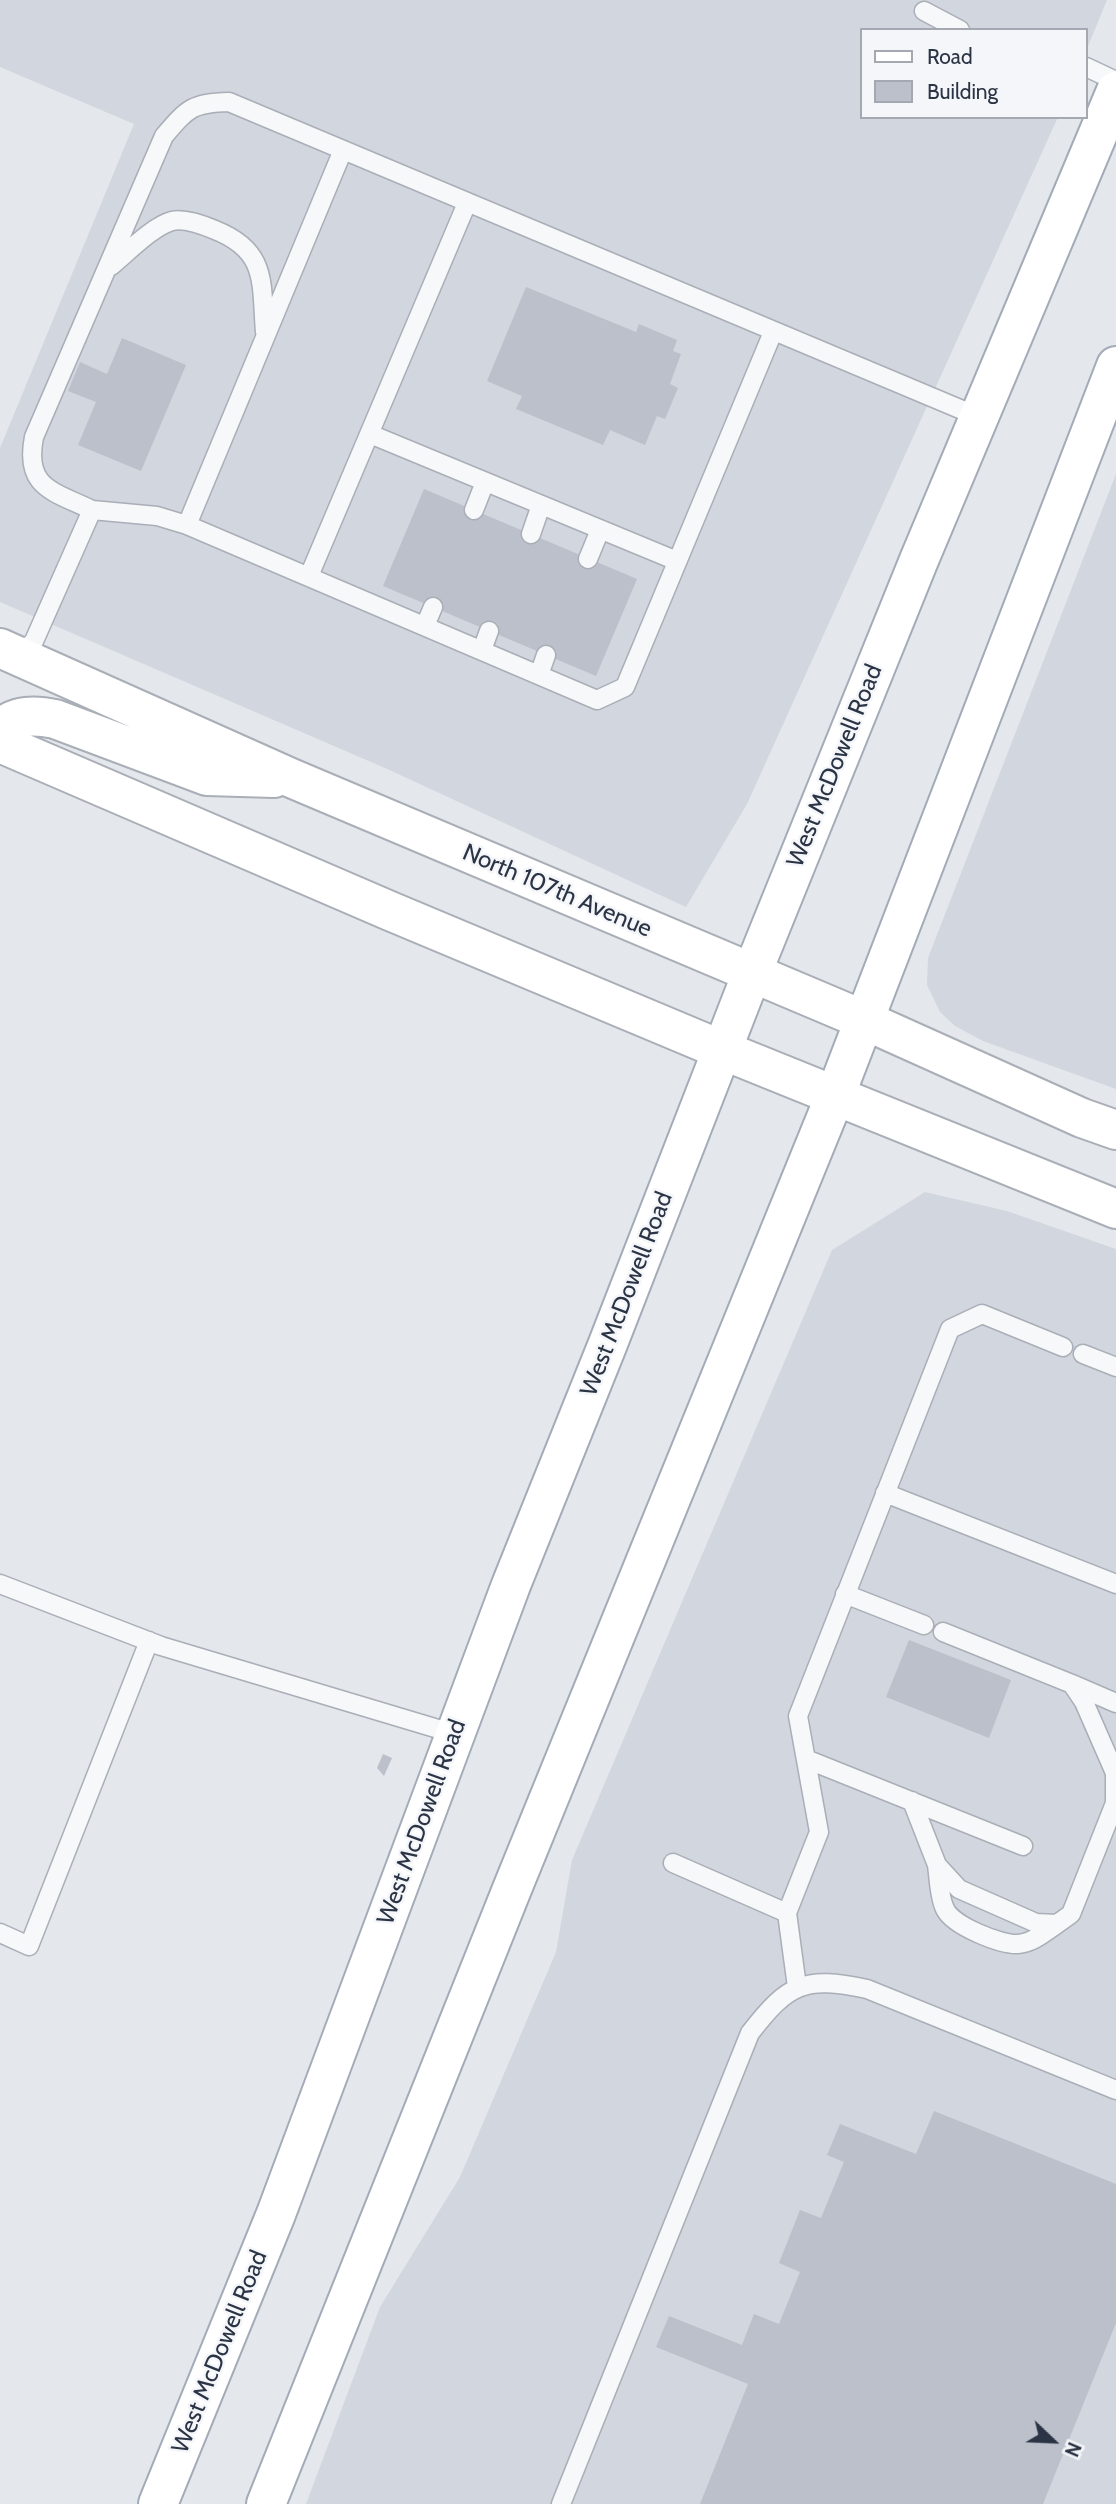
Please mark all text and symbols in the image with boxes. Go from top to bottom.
legend [860,28,1088,119]
text: Road [927,44,973,69]
text: Building [927,79,998,104]
street label: West McDowell Road [781,660,889,872]
street label: North 107th Avenue [458,838,656,944]
street label: West McDowell Road [575,1188,679,1400]
street label: West McDowell Road [372,1716,472,1928]
street label: West McDowell Road [166,2246,274,2458]
north arrow [1018,2406,1088,2476]
text: N [1060,2439,1086,2460]

